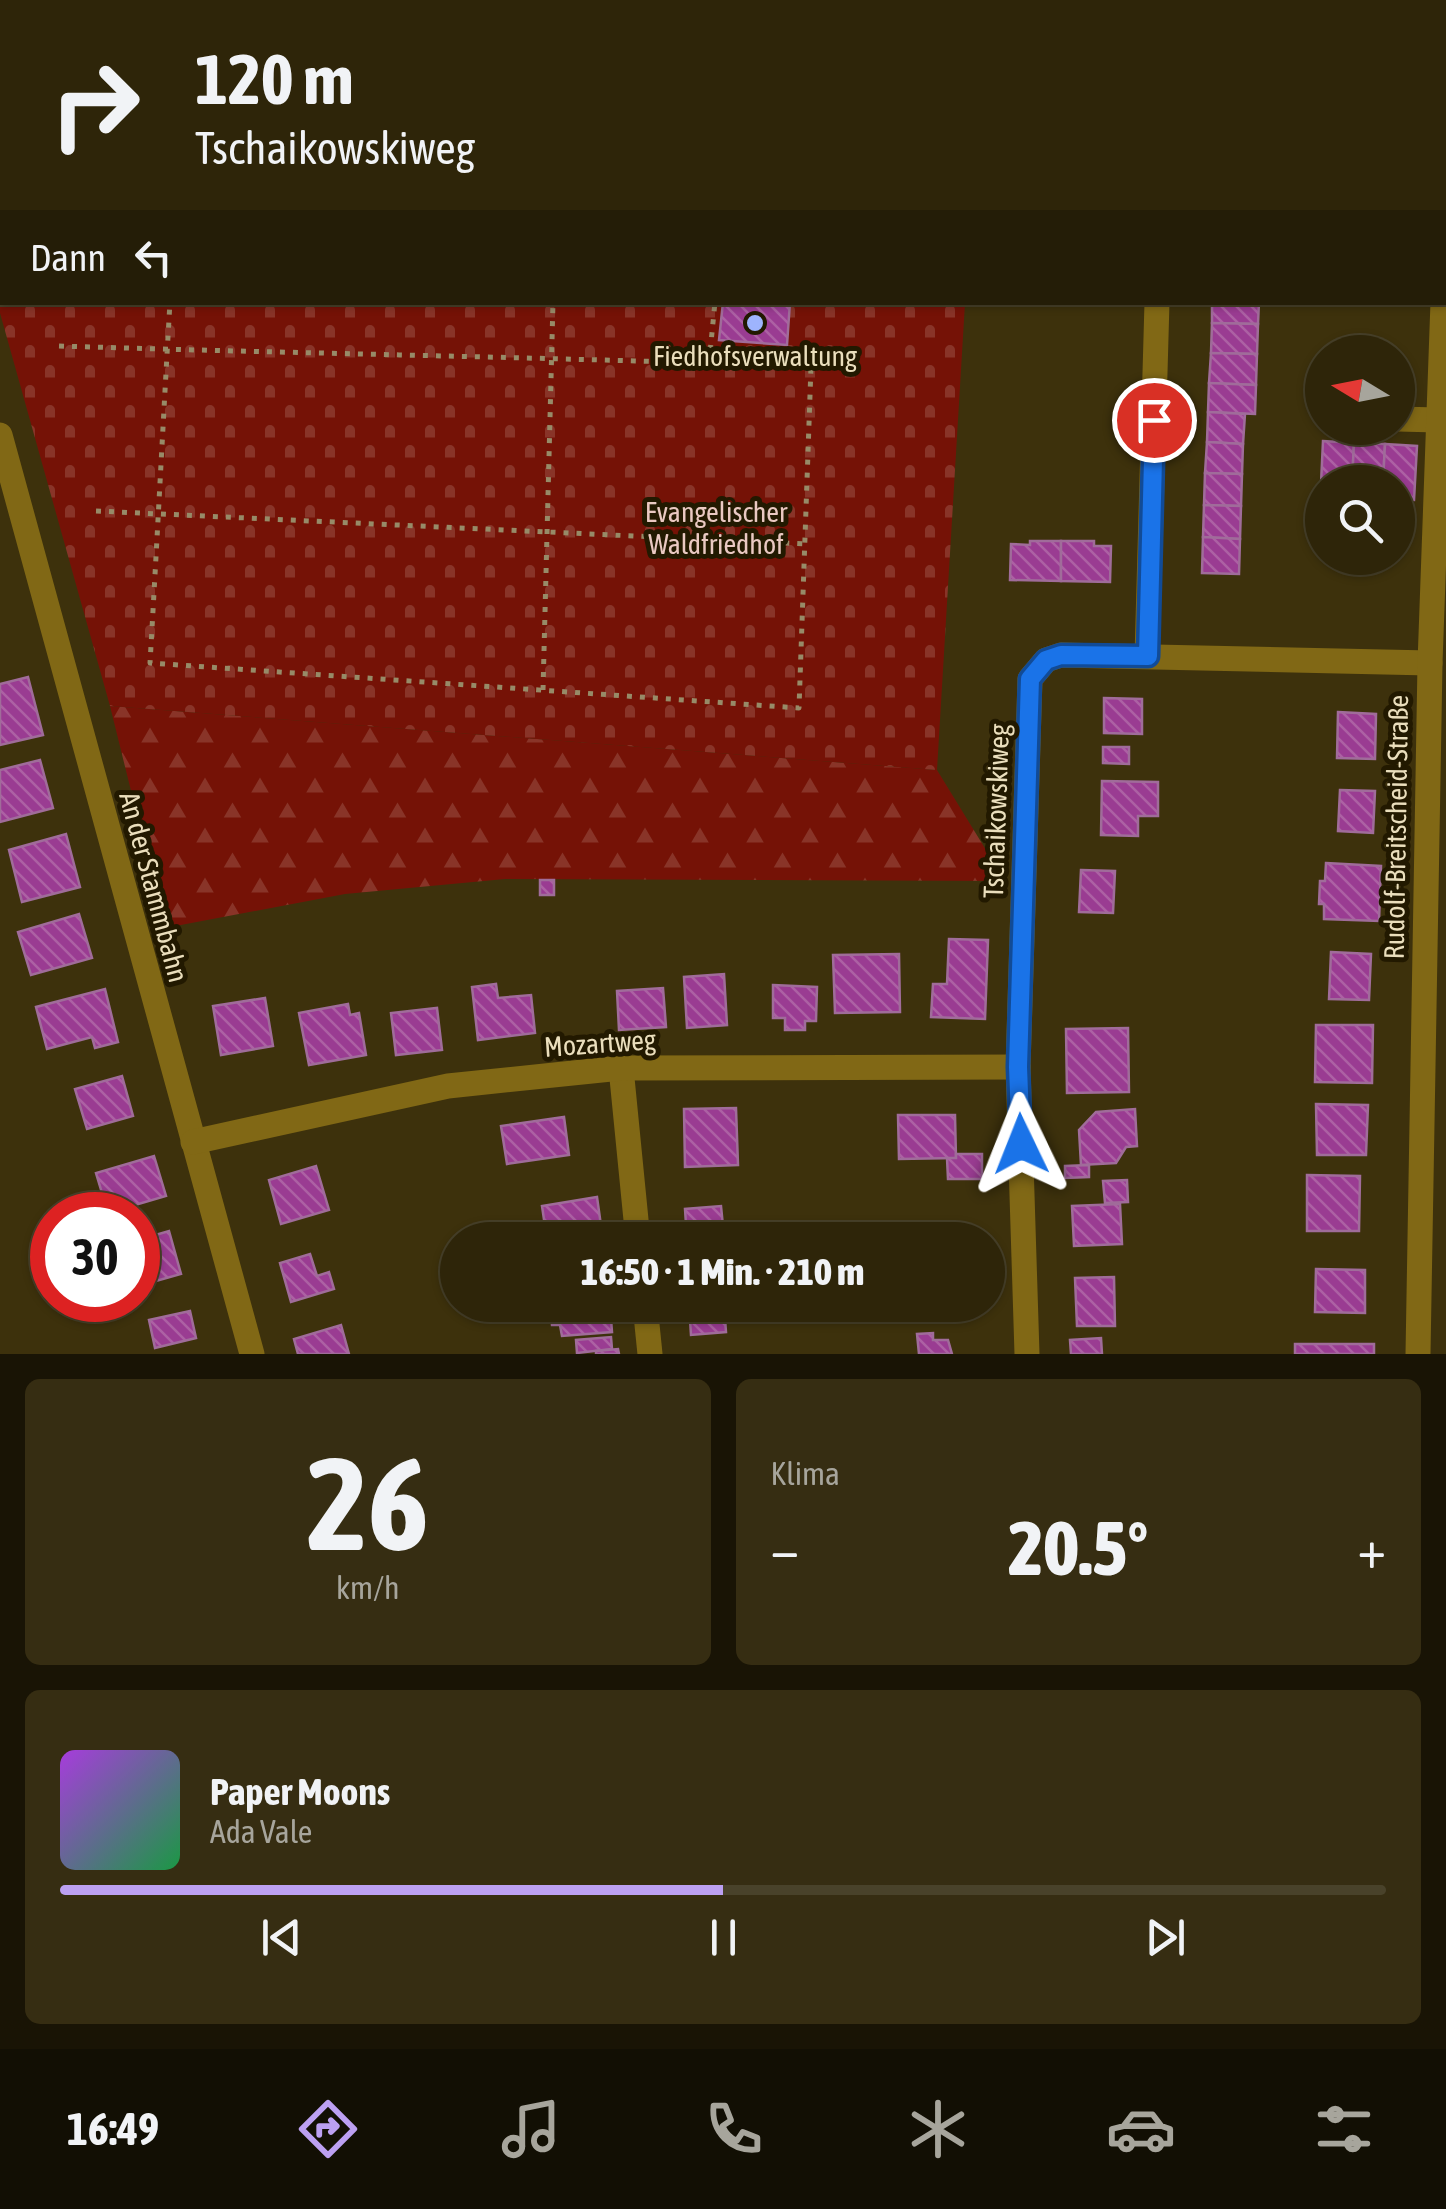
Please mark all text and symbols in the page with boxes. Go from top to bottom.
text: 120 m [195,39,354,119]
icon: right [30,40,160,170]
text: Tschaikowskiweg [195,122,475,174]
icon: left [126,230,181,285]
text: Dann [30,236,106,279]
marker: Fiedhofsverwaltung [744,312,766,334]
north arrow [1305,335,1415,445]
map controls [1305,335,1415,575]
place label: Fiedhofsverwaltung [653,340,857,372]
pin [1112,378,1197,463]
icon: arrive [1127,393,1182,448]
button: search [1305,465,1415,575]
park label: Evangelischer Waldfriedhof [645,496,788,560]
street label: Rudolf-Breitscheid-Straße [1378,694,1414,960]
street label: Tschaikowskiweg [977,723,1015,899]
street label: An der Stammbahn [113,788,195,986]
street label: Mozartweg [543,1023,657,1063]
position arrow [969,1092,1073,1196]
speed limit sign: 30 [30,1192,160,1322]
text: 16:50 · 1 Min. · 210 m [581,1250,864,1293]
text: 26 [307,1429,429,1578]
text: Klima [771,1455,840,1492]
text: 20.5° [1008,1505,1148,1591]
text: − [771,1517,799,1580]
text: + [1357,1517,1386,1580]
text: km/h [336,1569,399,1606]
text: Paper Moons [210,1770,390,1813]
text: Ada Vale [210,1813,312,1850]
icon: previous [254,1910,309,1965]
icon: pause [696,1910,751,1965]
icon: next [1138,1910,1193,1965]
icon: directions [293,2094,363,2164]
icon: music [496,2094,566,2164]
icon: phone [699,2094,769,2164]
icon: climate [903,2094,973,2164]
icon: car [1106,2094,1176,2164]
icon: filters [1309,2094,1379,2164]
text: 16:49 [67,2103,159,2155]

